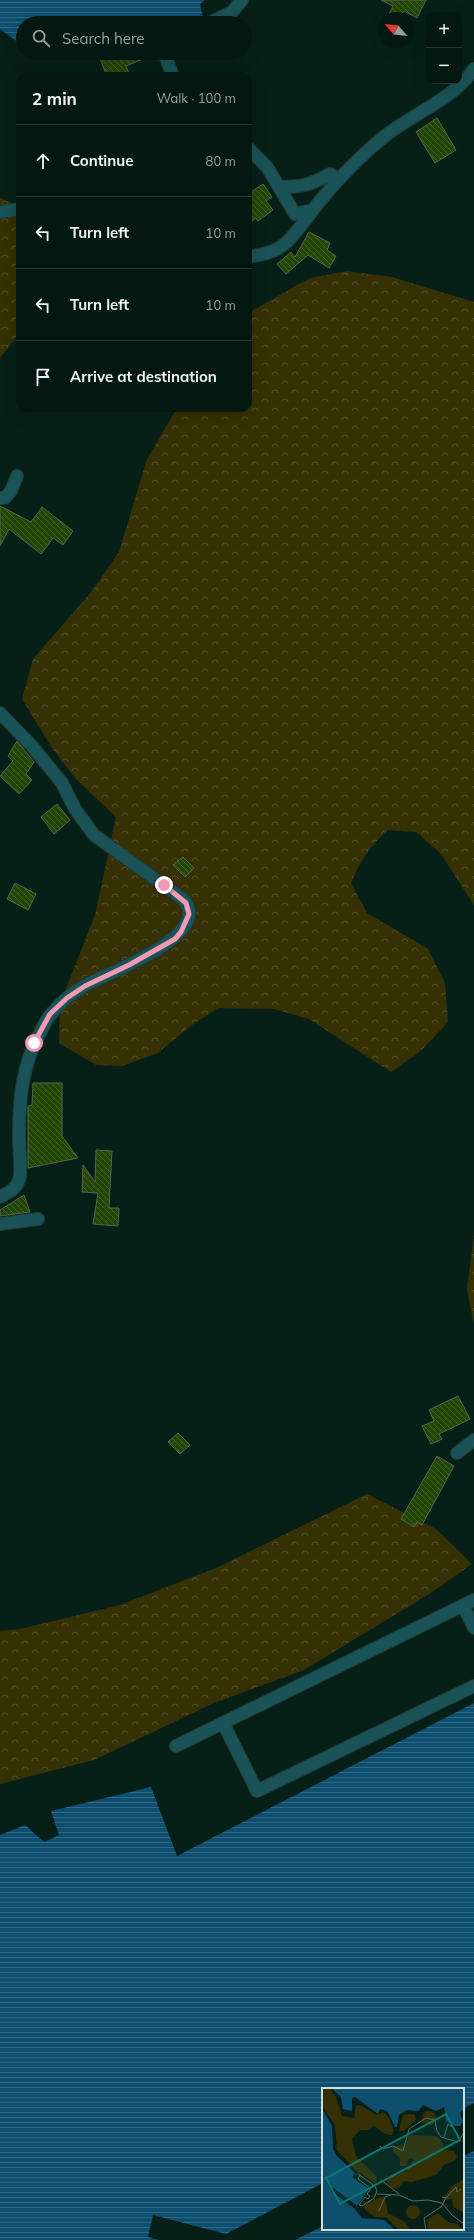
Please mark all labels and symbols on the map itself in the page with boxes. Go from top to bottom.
north arrow [378,12,414,48]
route end [155,876,173,894]
route start [25,1034,43,1052]
inset map [322,2088,464,2230]

